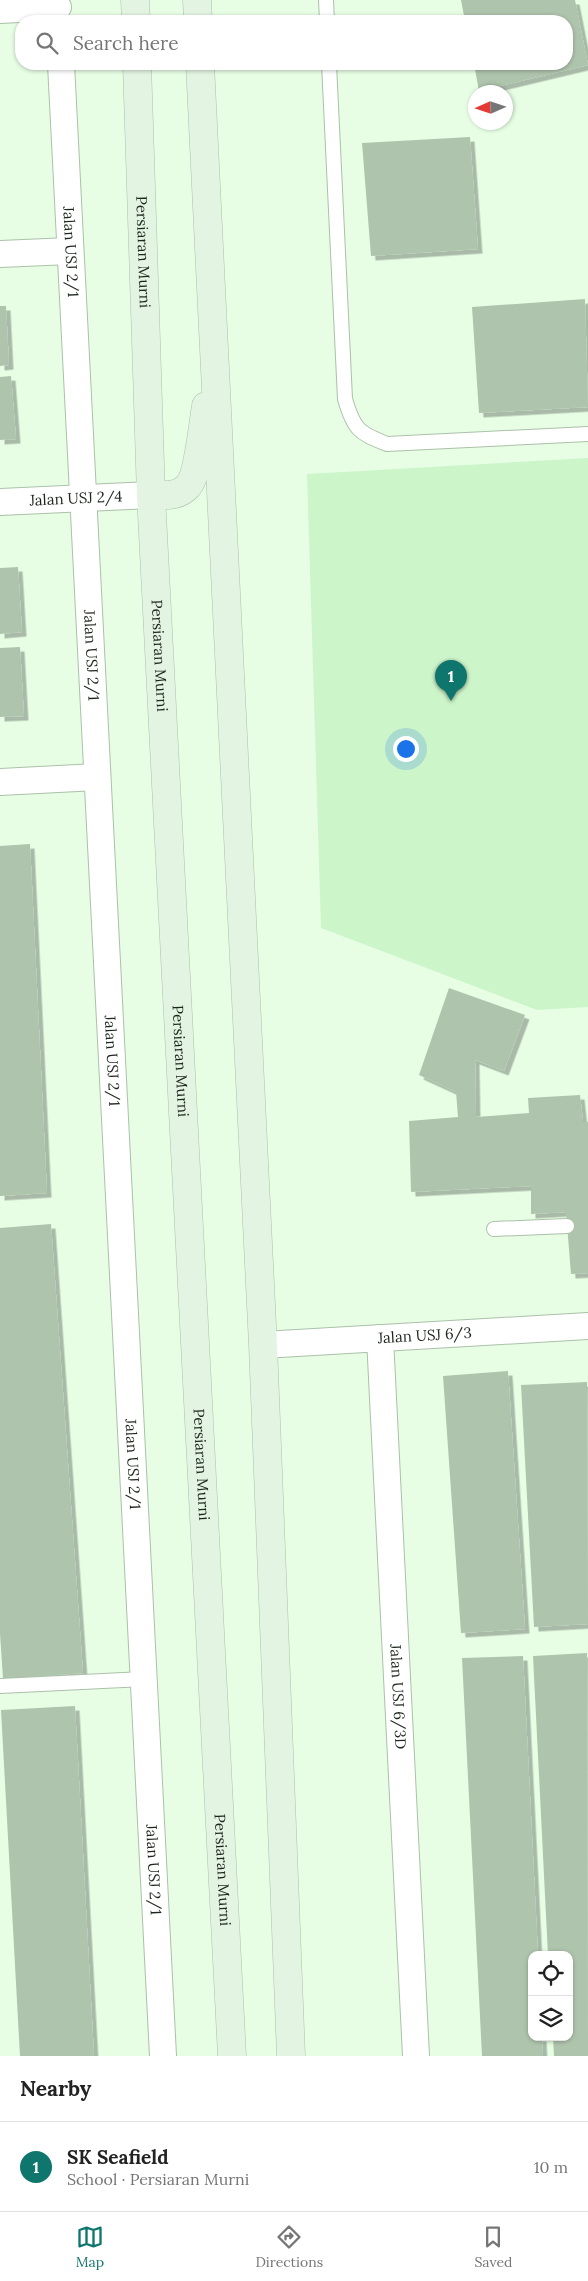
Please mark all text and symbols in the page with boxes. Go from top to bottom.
search box [15,15,573,70]
icon: search [33,29,61,57]
text: Search here [73,31,179,55]
north arrow [468,85,513,130]
street label: Persiaran Murni [132,195,155,308]
street label: Jalan USJ 2/1 [59,205,83,298]
street label: Jalan USJ 2/4 [28,486,123,510]
street label: Persiaran Murni [147,599,172,712]
street label: Jalan USJ 2/1 [80,608,104,701]
pin: 1 [435,660,467,701]
your location [393,736,419,762]
street label: Persiaran Murni [168,1004,193,1118]
street label: Jalan USJ 2/1 [101,1014,124,1107]
street label: Jalan USJ 6/3 [376,1323,472,1347]
street label: Persiaran Murni [189,1408,214,1521]
street label: Jalan USJ 2/1 [121,1417,145,1510]
street label: Jalan USJ 6/3D [386,1642,411,1750]
street label: Persiaran Murni [210,1813,235,1926]
street label: Jalan USJ 2/1 [142,1823,166,1916]
map controls [528,1951,573,2041]
button: locate [528,1951,573,1996]
button: layers [528,1996,573,2041]
text: Nearby [20,2075,91,2102]
text: SK Seafield [67,2145,169,2169]
text: 1 [33,2157,39,2177]
text: 10 m [534,2157,568,2177]
text: School · Persiaran Murni [67,2169,249,2189]
tab: Map [76,2223,104,2271]
tab: Directions [255,2223,323,2271]
tab: Saved [474,2223,512,2271]

